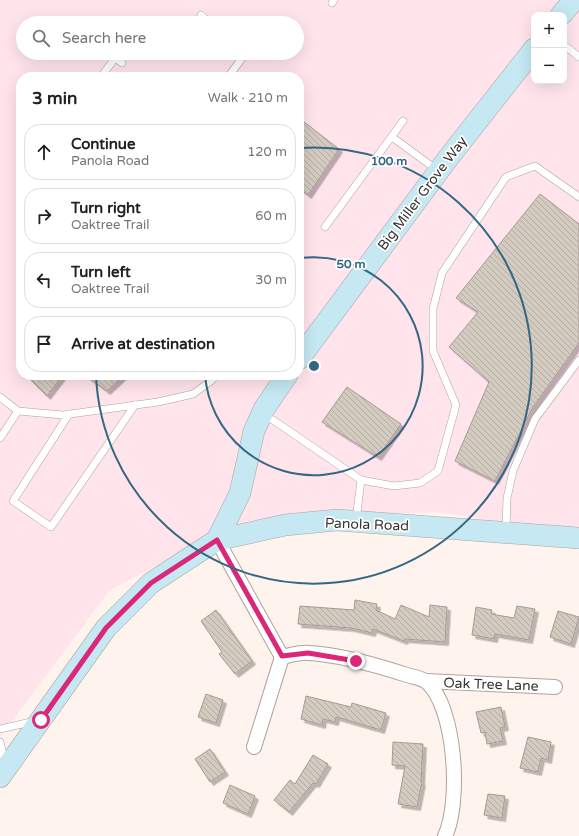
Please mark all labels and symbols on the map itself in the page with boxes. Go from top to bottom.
street label: Big Miller Grove Way [374,133,471,254]
text: 100 m [371,154,407,168]
text: 50 m [336,257,366,271]
centre of rings [307,359,321,373]
street label: Panola Road [325,515,409,534]
route end [347,652,365,670]
street label: Oak Tree Lane [443,674,539,695]
route start [32,711,50,729]

